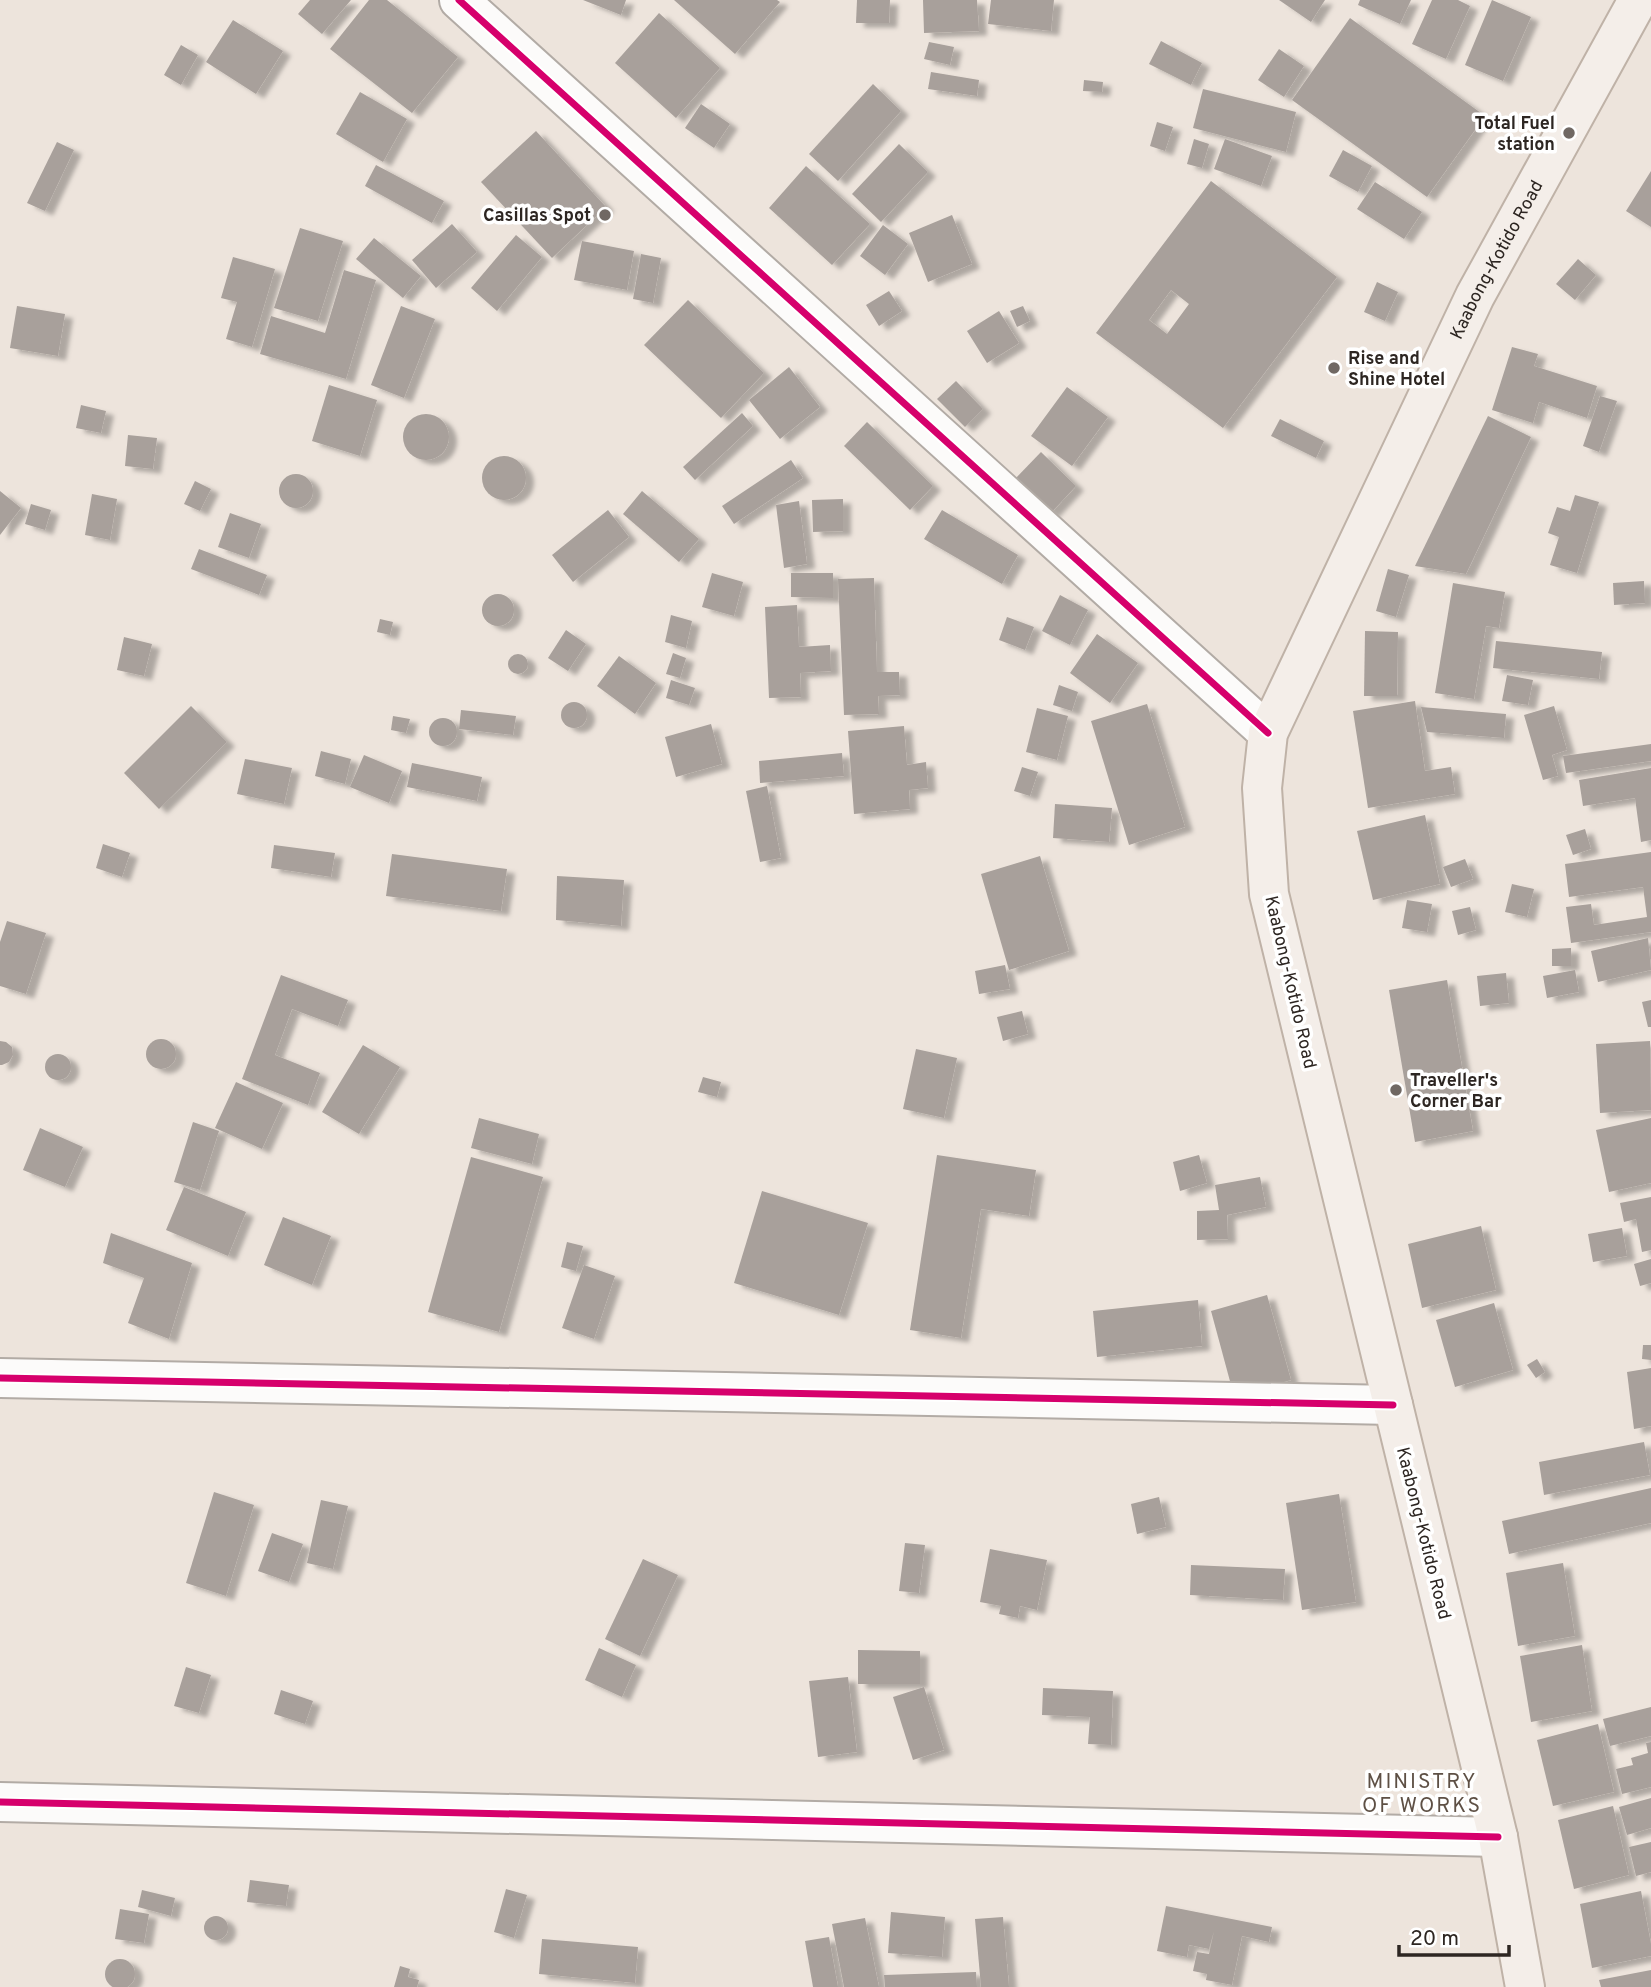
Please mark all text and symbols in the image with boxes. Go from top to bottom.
place label: Total Fuel station [1474,113,1555,157]
marker: Total Fuel station [1561,125,1577,141]
street label: Kaabong-Kotido Road [1446,177,1549,344]
place label: Casillas Spot [483,205,591,228]
marker: Casillas Spot [597,207,613,223]
place label: Rise and Shine Hotel [1348,348,1445,392]
marker: Rise and Shine Hotel [1326,360,1342,376]
street label: Kaabong-Kotido Road [1258,894,1321,1071]
place label: Traveller's Corner Bar [1410,1070,1502,1114]
marker: Traveller's Corner Bar [1388,1082,1404,1098]
street label: Kaabong-Kotido Road [1390,1445,1455,1622]
district label: MINISTRY OF WORKS [1362,1769,1482,1820]
scale bar [1399,1913,1509,1957]
text: 20 m [1410,1926,1459,1953]

